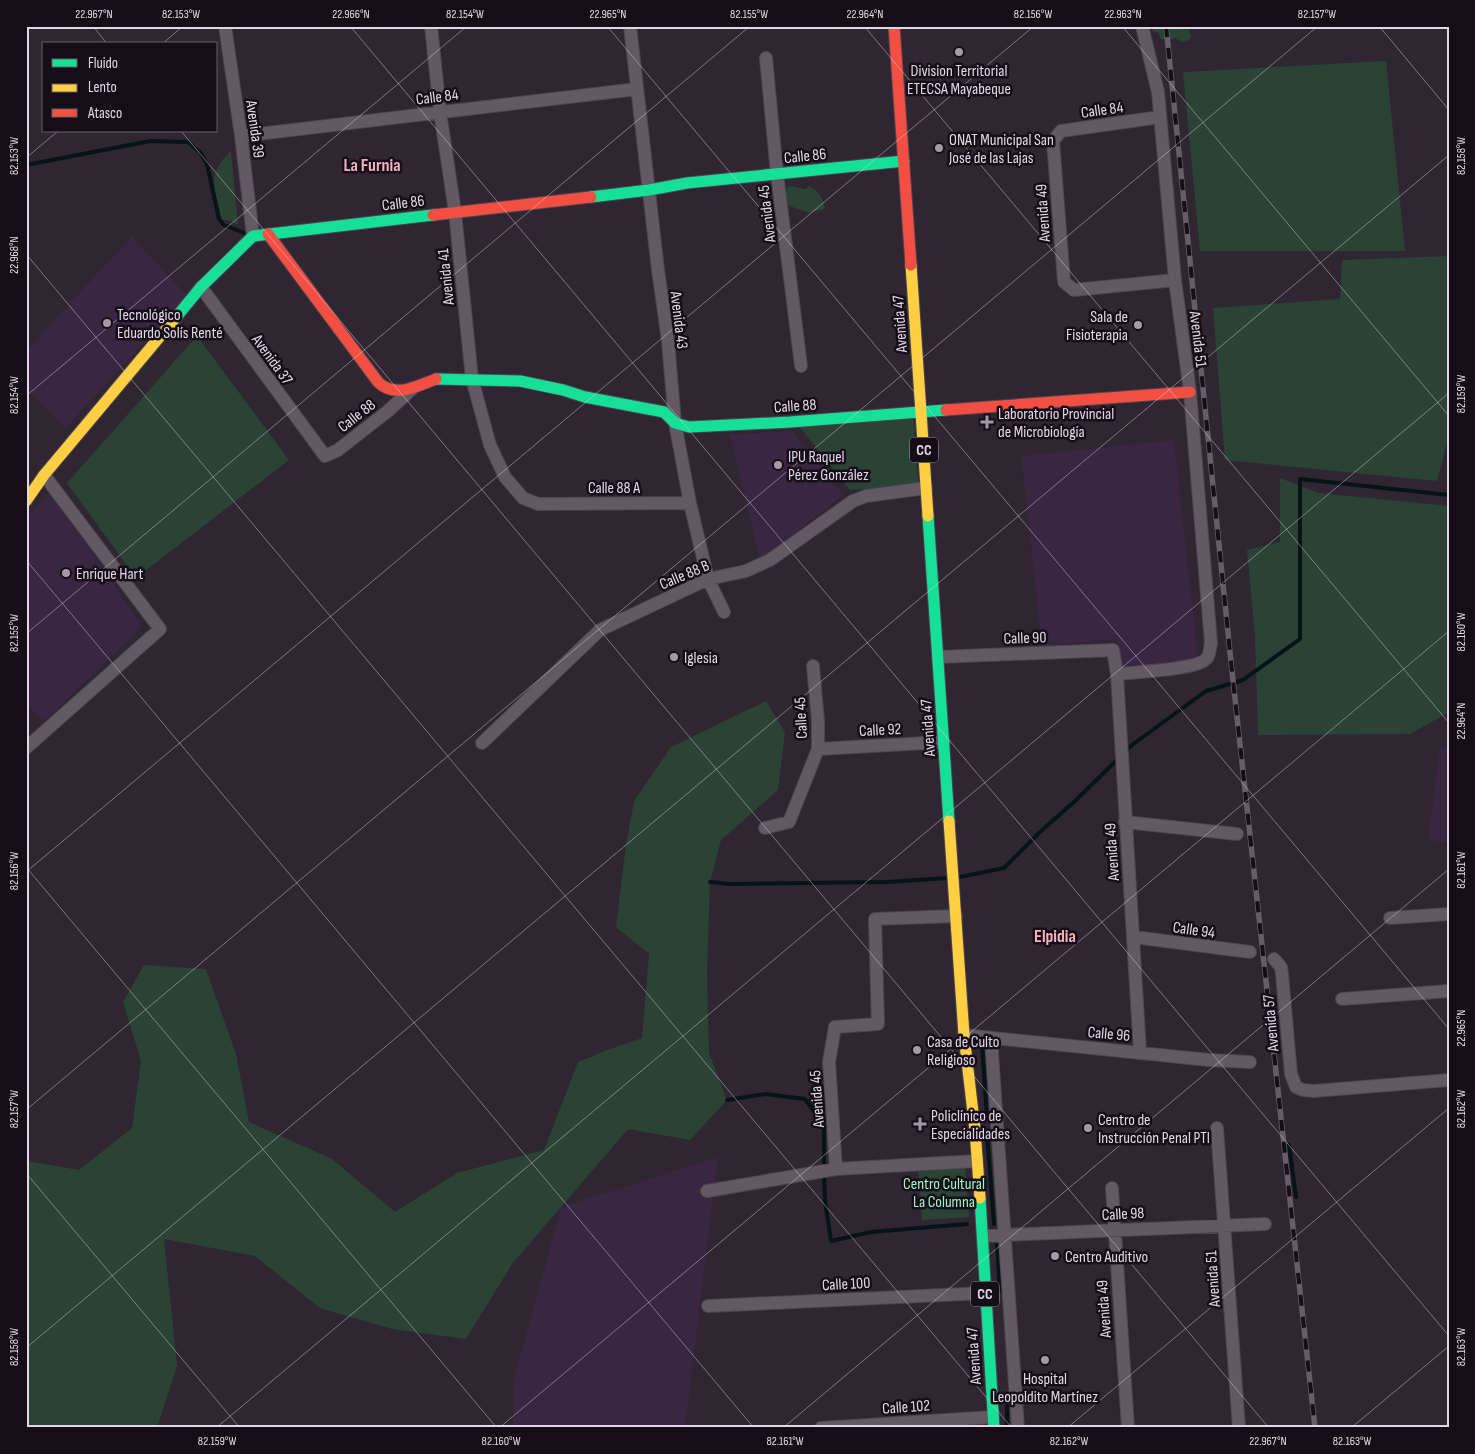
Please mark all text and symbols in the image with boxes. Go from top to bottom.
text: 22.967°N [75,7,113,22]
text: 82.153°W [162,7,200,22]
text: 22.966°N [332,7,370,22]
text: 82.154°W [446,7,484,22]
text: 22.965°N [590,7,626,22]
text: 82.155°W [730,7,768,22]
text: 22.964°N [847,7,883,22]
text: 82.156°W [1014,7,1052,22]
text: 22.963°N [1104,7,1142,22]
text: 82.157°W [1298,7,1336,22]
legend [42,42,218,132]
marker: Division Territorial ETECSA Mayabeque [953,46,965,58]
text: Fluido [88,54,118,73]
place label: Division Territorial ETECSA Mayabeque [907,62,1011,99]
text: Lento [88,78,117,97]
street label: Calle 84 [415,85,460,110]
street label: Avenida 39 [241,98,268,159]
street label: Calle 84 [1080,98,1125,123]
text: Atasco [87,104,122,123]
place label: ONAT Municipal San José de las Lajas [948,131,1054,168]
text: 82.153°W [7,137,22,175]
text: 82.158°W [1454,137,1469,175]
marker: ONAT Municipal San José de las Lajas [933,142,945,154]
street label: Calle 86 [783,145,827,168]
district label: La Furnia [343,155,401,176]
street label: Avenida 49 [1032,183,1055,244]
street label: Avenida 45 [755,184,781,245]
street label: Calle 86 [381,191,425,216]
text: 22.968°N [7,236,22,274]
street label: Avenida 41 [434,247,459,307]
street label: Avenida 43 [665,289,691,350]
street label: Avenida 47 [889,294,912,354]
place label: Tecnológico Eduardo Solís Renté [117,306,223,343]
place label: Sala de Fisioterapia [1066,308,1128,345]
street label: Avenida 51 [1185,309,1210,369]
marker: Tecnológico Eduardo Solís Renté [101,317,113,329]
marker: Sala de Fisioterapia [1132,319,1144,331]
street label: Avenida 37 [247,330,297,389]
text: 82.159°W [1454,375,1469,413]
text: 82.154°W [7,376,22,414]
street label: Calle 88 [334,396,380,437]
street label: Calle 88 [773,396,817,417]
place label: Laboratorio Provincial de Microbiología [998,405,1114,442]
marker: Laboratorio Provincial de Microbiología [980,415,994,429]
road number: CC [910,438,938,462]
place label: IPU Raquel Pérez González [788,448,869,485]
marker: IPU Raquel Pérez González [772,459,784,471]
street label: Calle 88 A [588,479,640,498]
street label: Calle 88 B [657,556,712,594]
place label: Enrique Hart [76,565,143,584]
marker: Enrique Hart [60,567,72,579]
text: 82.160°W [1454,612,1469,651]
text: 82.155°W [7,614,22,652]
street label: Calle 90 [1003,628,1047,649]
place label: Iglesia [684,649,718,668]
marker: Iglesia [668,651,680,663]
street label: Calle 45 [791,697,812,739]
street label: Avenida 47 [917,698,940,758]
text: 22.964°N [1454,703,1469,739]
street label: Calle 92 [858,720,902,741]
street label: Avenida 49 [1101,822,1124,883]
text: 82.161°W [1454,851,1469,889]
text: 82.156°W [7,852,22,890]
street label: Calle 94 [1171,918,1216,943]
district label: Elpidia [1034,926,1076,947]
street label: Avenida 57 [1259,993,1284,1053]
text: 22.965°N [1454,1010,1469,1046]
street label: Calle 96 [1087,1023,1131,1046]
place label: Casa de Culto Religioso [927,1033,999,1070]
marker: Casa de Culto Religioso [911,1044,923,1056]
street label: Avenida 45 [806,1070,829,1129]
text: 82.162°W [1454,1089,1469,1128]
text: 82.157°W [7,1090,22,1128]
place label: Policlínico de Especialidades [931,1107,1010,1144]
place label: Centro de Instrucción Penal PTI [1098,1111,1210,1148]
marker: Policlínico de Especialidades [913,1117,927,1131]
marker: Centro de Instrucción Penal PTI [1082,1122,1094,1134]
park label: Centro Cultural La Columna [903,1175,985,1212]
street label: Calle 98 [1101,1204,1145,1225]
place label: Centro Auditivo [1065,1248,1148,1267]
marker: Centro Auditivo [1049,1250,1061,1262]
street label: Avenida 51 [1202,1250,1225,1309]
street label: Calle 100 [821,1274,871,1295]
street label: Avenida 49 [1093,1279,1116,1340]
road number: CC [971,1282,999,1306]
street label: Avenida 47 [963,1326,986,1386]
text: 82.158°W [7,1328,22,1366]
text: 82.163°W [1454,1328,1469,1366]
marker: Hospital Leopoldito Martínez [1039,1354,1051,1366]
place label: Hospital Leopoldito Martínez [992,1370,1098,1407]
street label: Calle 102 [882,1396,931,1419]
text: 82.159°W [198,1434,236,1449]
text: 82.160°W [482,1434,521,1449]
text: 82.161°W [766,1434,804,1449]
text: 82.162°W [1050,1434,1089,1449]
text: 22.967°N [1249,1434,1287,1449]
text: 82.163°W [1333,1434,1371,1449]

